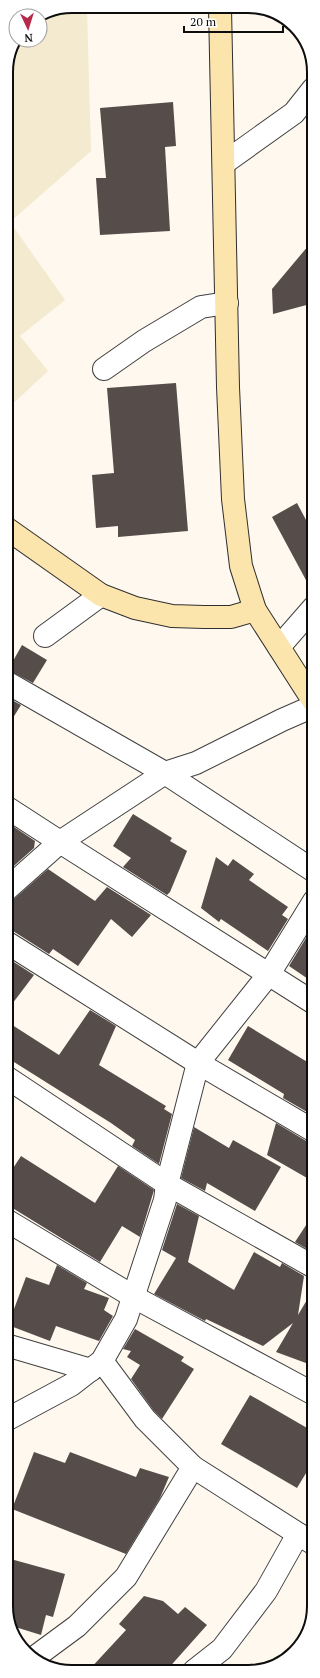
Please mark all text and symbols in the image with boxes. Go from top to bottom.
north arrow [8,8,48,48]
scale bar [184,8,283,34]
text: 20 m [190,14,217,29]
text: N [23,31,33,45]

